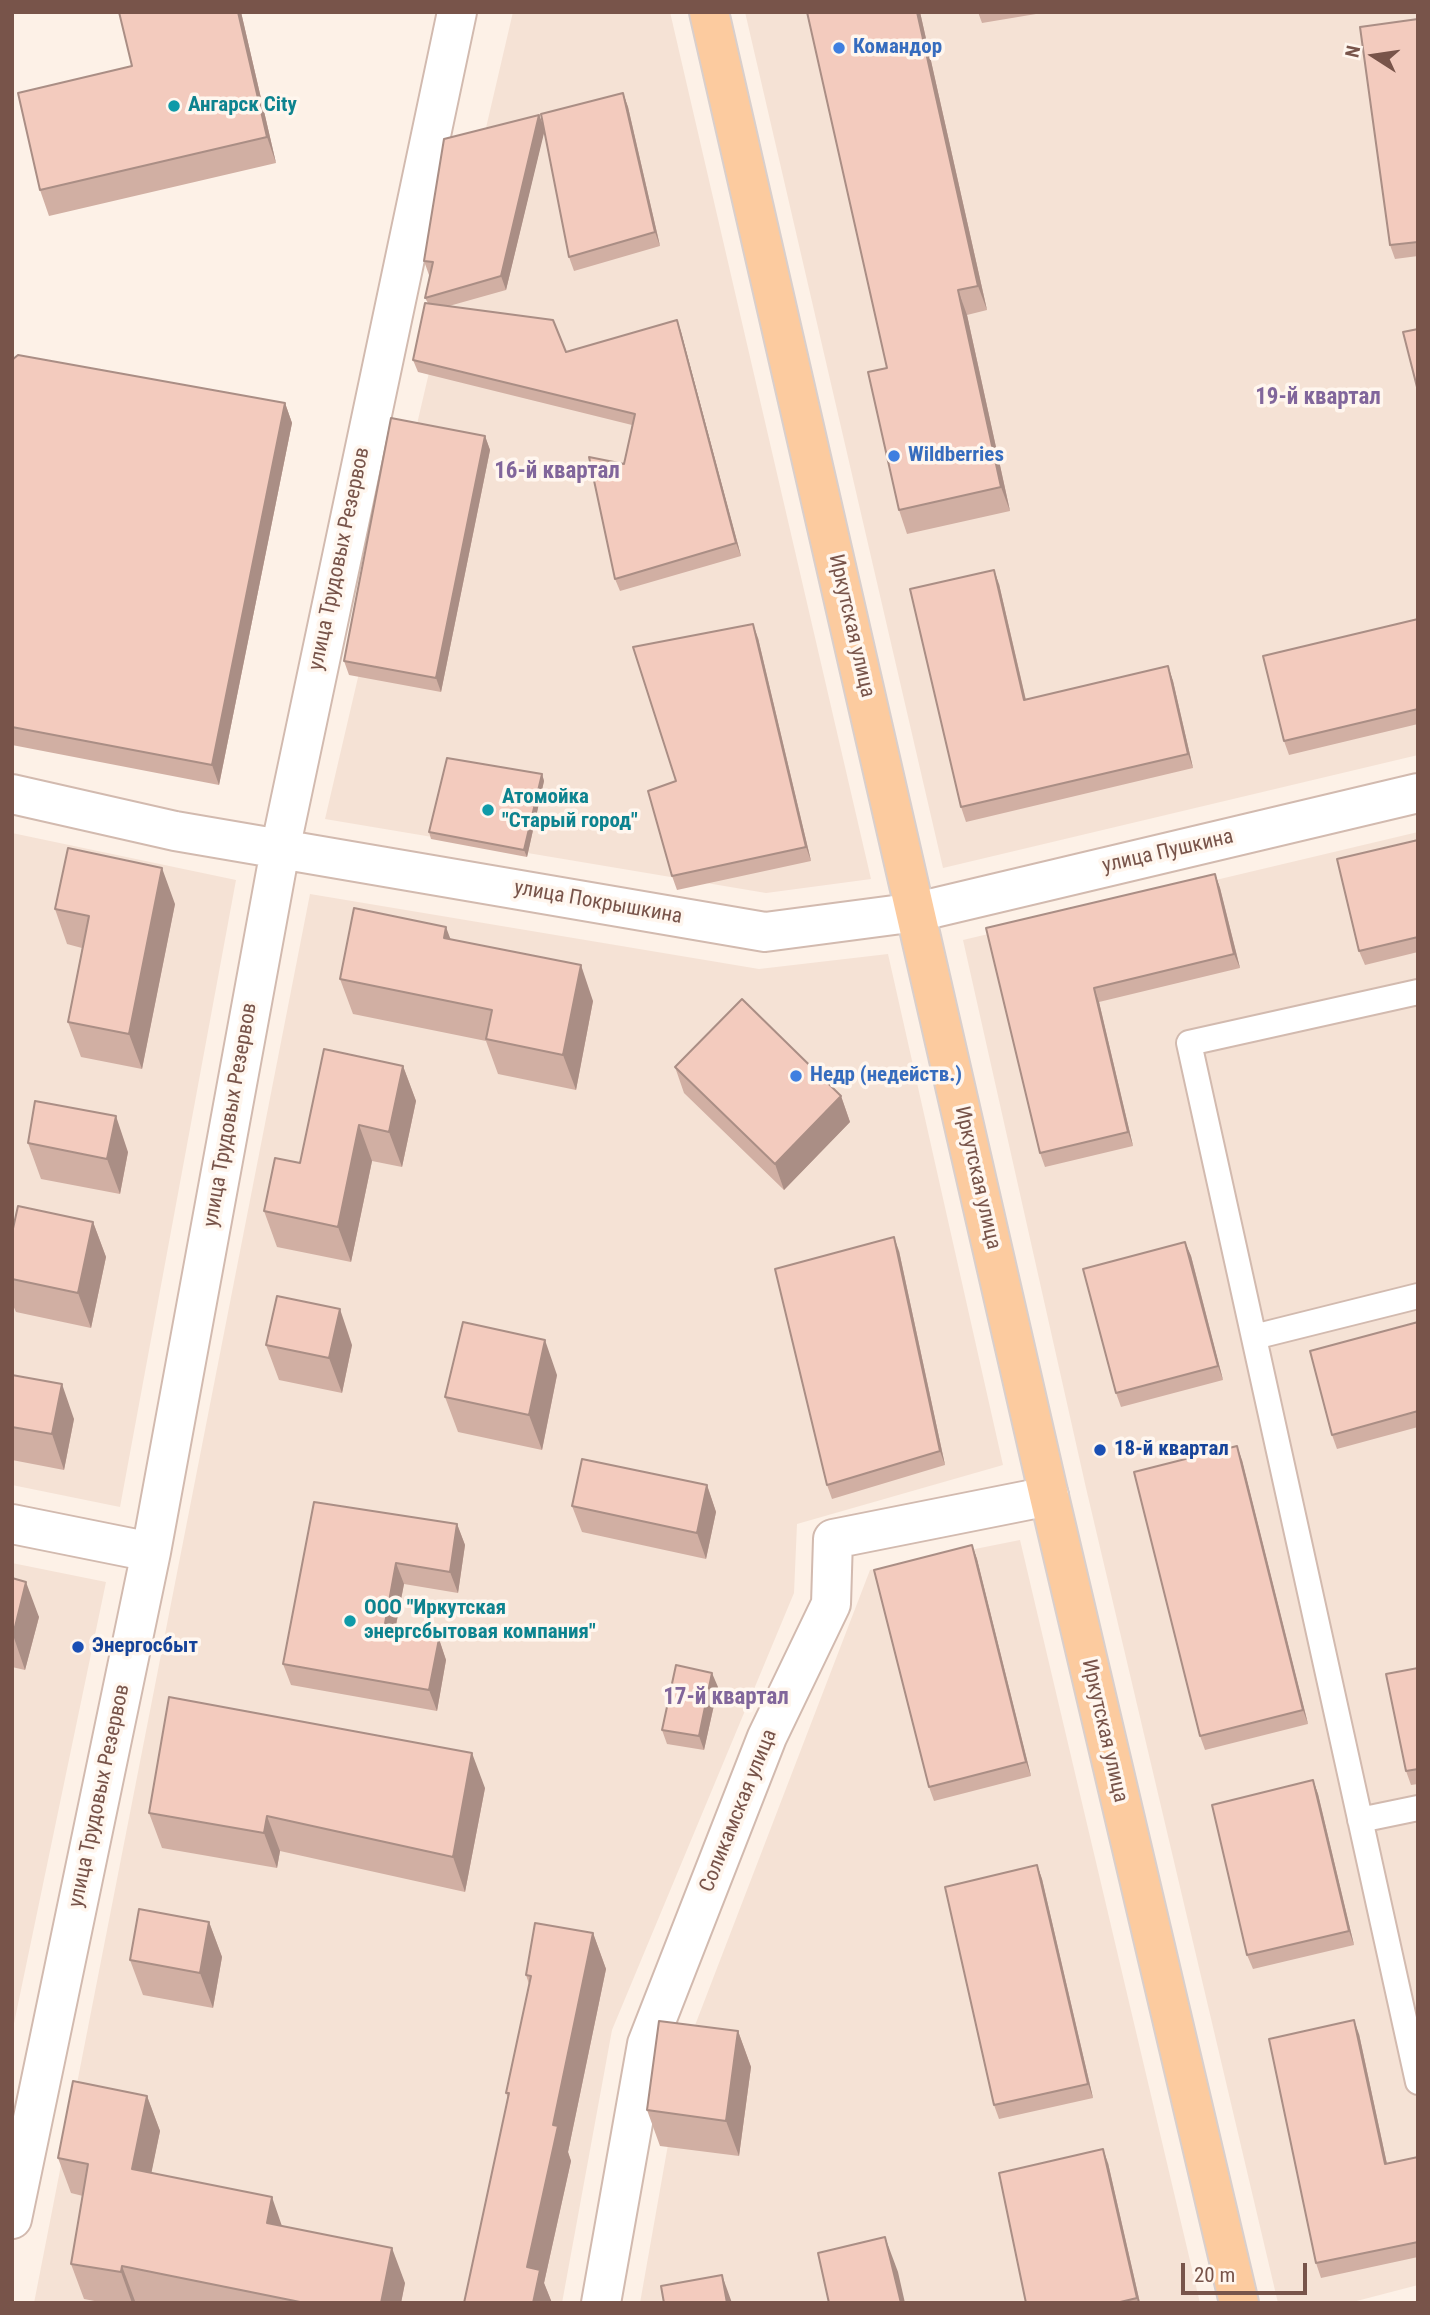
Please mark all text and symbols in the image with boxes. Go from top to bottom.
north arrow [1339,21,1409,91]
place label: Командор [853,35,942,61]
marker: Командор [831,40,847,56]
text: N [1341,43,1365,60]
place label: Ангарск City [188,93,297,119]
marker: Ангарск City [166,98,182,114]
district label: 19-й квартал [1255,384,1381,412]
place label: Wildberries [908,443,1004,469]
street label: улица Трудовых Резервов [304,445,376,673]
marker: Wildberries [886,448,902,464]
district label: 16-й квартал [494,458,620,486]
street label: Иркутская улица [822,552,880,700]
place label: Атомойка "Старый город" [502,785,638,835]
marker: Атомойка "Старый город" [480,802,496,818]
street label: улица Пушкина [1100,825,1236,879]
street label: улица Покрышкина [512,876,684,930]
street label: улица Трудовых Резервов [199,1001,263,1229]
place label: Недр (недейств.) [810,1063,962,1089]
marker: Недр (недейств.) [788,1068,804,1084]
street label: Иркутская улица [948,1104,1006,1252]
place label: 18-й квартал [1114,1437,1229,1463]
marker: 18-й квартал [1092,1442,1108,1458]
place label: ООО "Иркутская энергсбытовая компания" [364,1596,596,1646]
marker: ООО "Иркутская энергсбытовая компания" [342,1613,358,1629]
place label: Энергосбыт [92,1634,198,1660]
marker: Энергосбыт [70,1639,86,1655]
street label: Иркутская улица [1075,1657,1133,1805]
street label: улица Трудовых Резервов [64,1682,136,1910]
district label: 17-й квартал [663,1684,789,1712]
street label: Соликамская улица [695,1726,783,1896]
scale bar [1185,2248,1311,2292]
text: 20 m [1194,2263,1235,2287]

